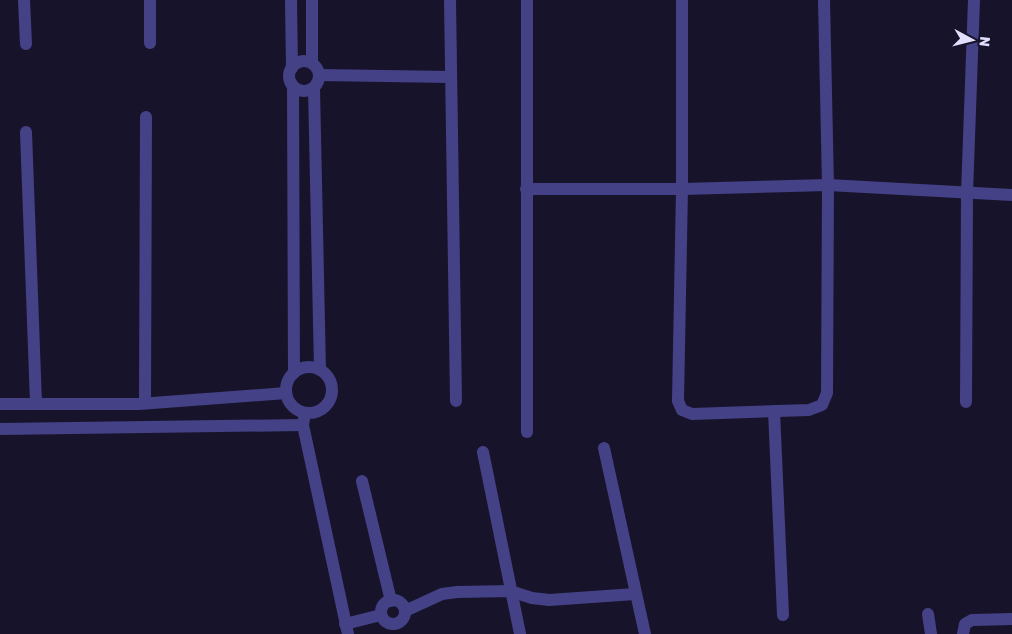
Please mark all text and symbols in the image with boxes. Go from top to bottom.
north arrow [947,15,997,65]
text: N [975,35,993,48]

